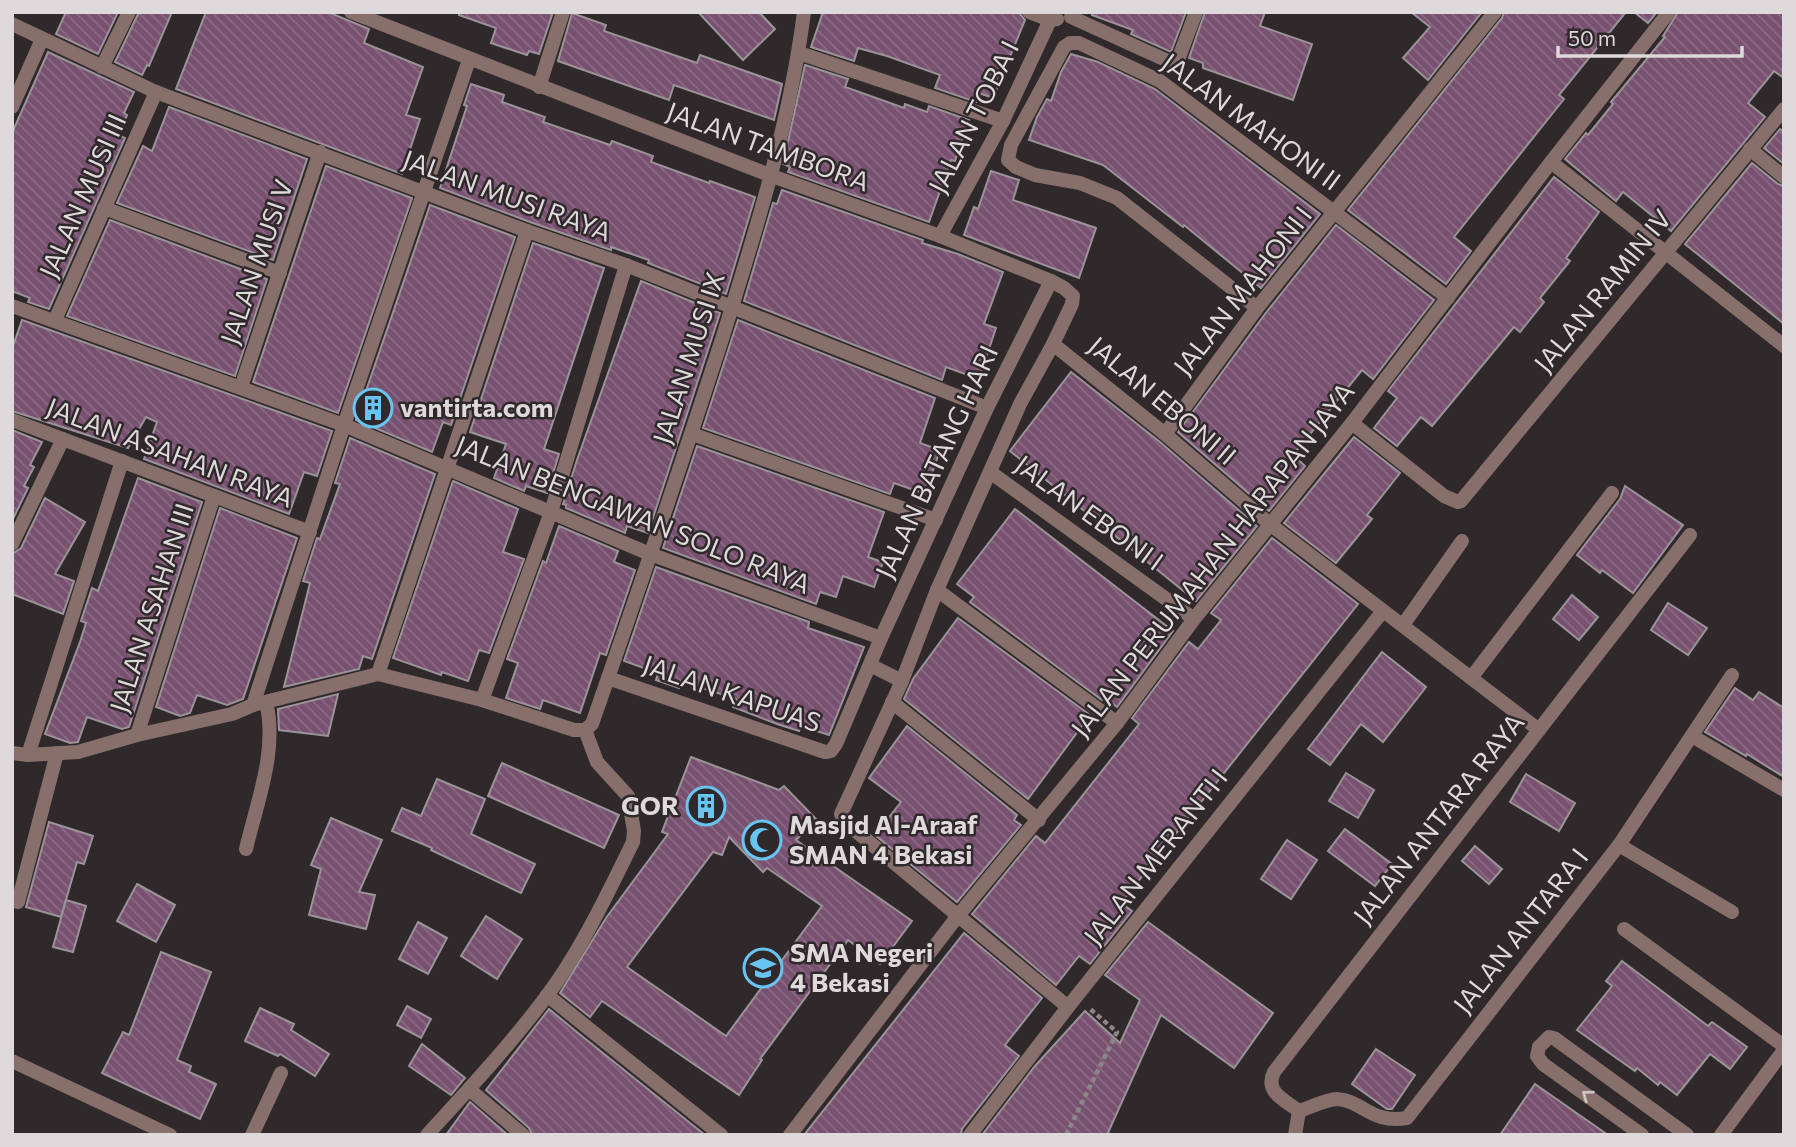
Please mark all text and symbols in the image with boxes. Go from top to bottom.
scale bar [1558,14,1742,58]
text: 50 m [1568,25,1616,50]
street label: JALAN TOBA I [921,35,1024,198]
street label: JALAN MAHONI II [1157,46,1347,196]
street label: JALAN TAMBORA [663,95,874,197]
street label: JALAN MUSI III [32,109,132,282]
street label: JALAN MUSI RAYA [399,142,616,247]
street label: JALAN MUSI V [213,175,298,348]
street label: JALAN MAHONI I [1166,200,1317,381]
street label: JALAN RAMIN IV [1527,202,1677,378]
street label: JALAN MUSI IX [645,268,730,447]
street label: JALAN EBONI II [1083,329,1243,470]
street label: JALAN BATANG HARI [868,340,1003,583]
street label: JALAN PERUMAHAN HARAPAN JAYA [1064,376,1360,742]
building icon: vantirta.com [352,387,394,429]
street label: JALAN ASAHAN RAYA [43,390,298,513]
place label: vantirta.com [400,391,553,422]
street label: JALAN BENGAWAN SOLO RAYA [452,428,815,599]
street label: JALAN EBONI I [1010,448,1170,576]
street label: JALAN ASAHAN III [102,499,199,716]
street label: JALAN KAPUAS [639,648,825,738]
street label: JALAN ANTARA RAYA [1346,707,1530,930]
street label: JALAN MERANTI I [1077,762,1233,950]
building icon: GOR [685,785,727,827]
place label: GOR [621,789,679,820]
place label: Masjid Al-Araaf SMAN 4 Bekasi [789,808,978,869]
mosque icon: Masjid Al-Araaf SMAN 4 Bekasi [741,819,783,861]
street label: JALAN ANTARA I [1446,842,1594,1019]
place label: SMA Negeri 4 Bekasi [790,936,933,997]
school or university icon: SMA Negeri 4 Bekasi [742,947,784,989]
one-way arrow [1582,1091,1595,1103]

